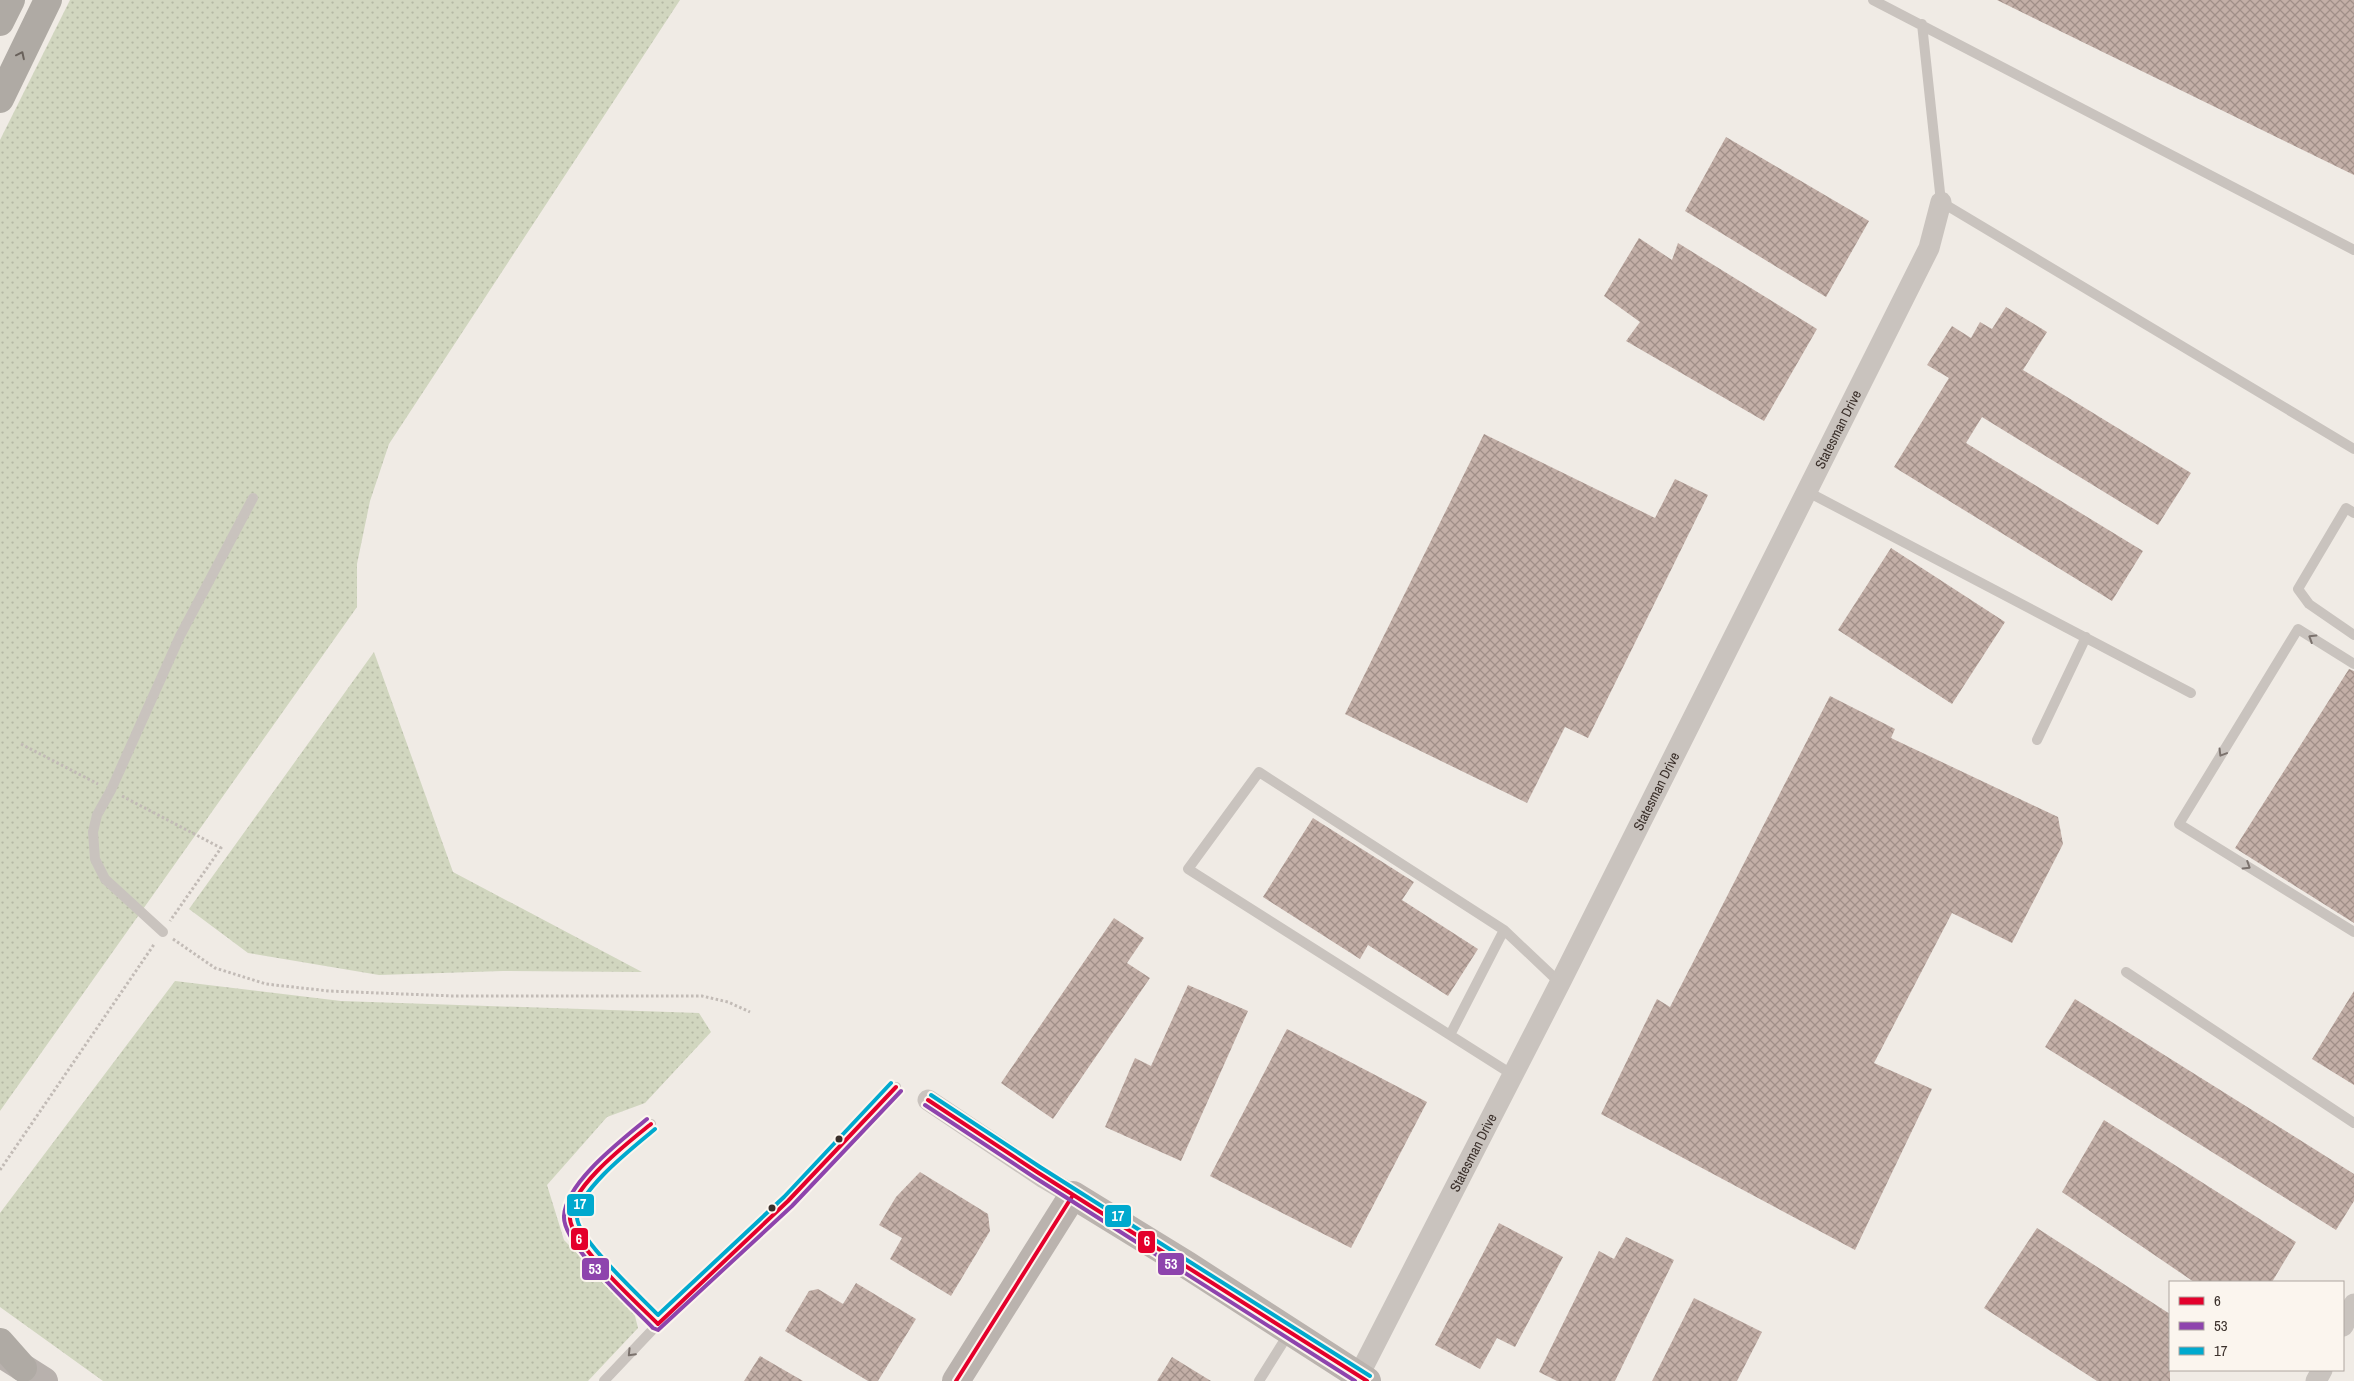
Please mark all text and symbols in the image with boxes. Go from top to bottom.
one-way arrow [15,51,26,60]
street label: Statesman Drive [1811,387,1865,472]
one-way arrow [2309,635,2318,645]
one-way arrow [2219,748,2229,757]
street label: Statesman Drive [1629,749,1683,834]
one-way arrow [2241,860,2250,869]
street label: Statesman Drive [1446,1110,1501,1195]
unlabelled marker [834,1134,844,1144]
line badge: 17 [566,1193,595,1217]
text: 17 [574,1195,587,1213]
unlabelled marker [767,1203,777,1213]
line badge: 17 [1104,1204,1132,1228]
text: 17 [1112,1207,1125,1225]
line badge: 6 [570,1227,589,1251]
text: 6 [576,1230,582,1248]
line badge: 6 [1137,1230,1156,1254]
text: 6 [1144,1232,1150,1250]
line badge: 53 [1157,1252,1185,1276]
text: 53 [1165,1255,1177,1273]
line badge: 53 [581,1257,610,1281]
text: 53 [589,1260,601,1278]
legend [2169,1281,2344,1371]
text: 6 [2214,1290,2221,1311]
text: 53 [2214,1315,2228,1336]
text: 17 [2214,1340,2228,1361]
one-way arrow [628,1347,637,1356]

